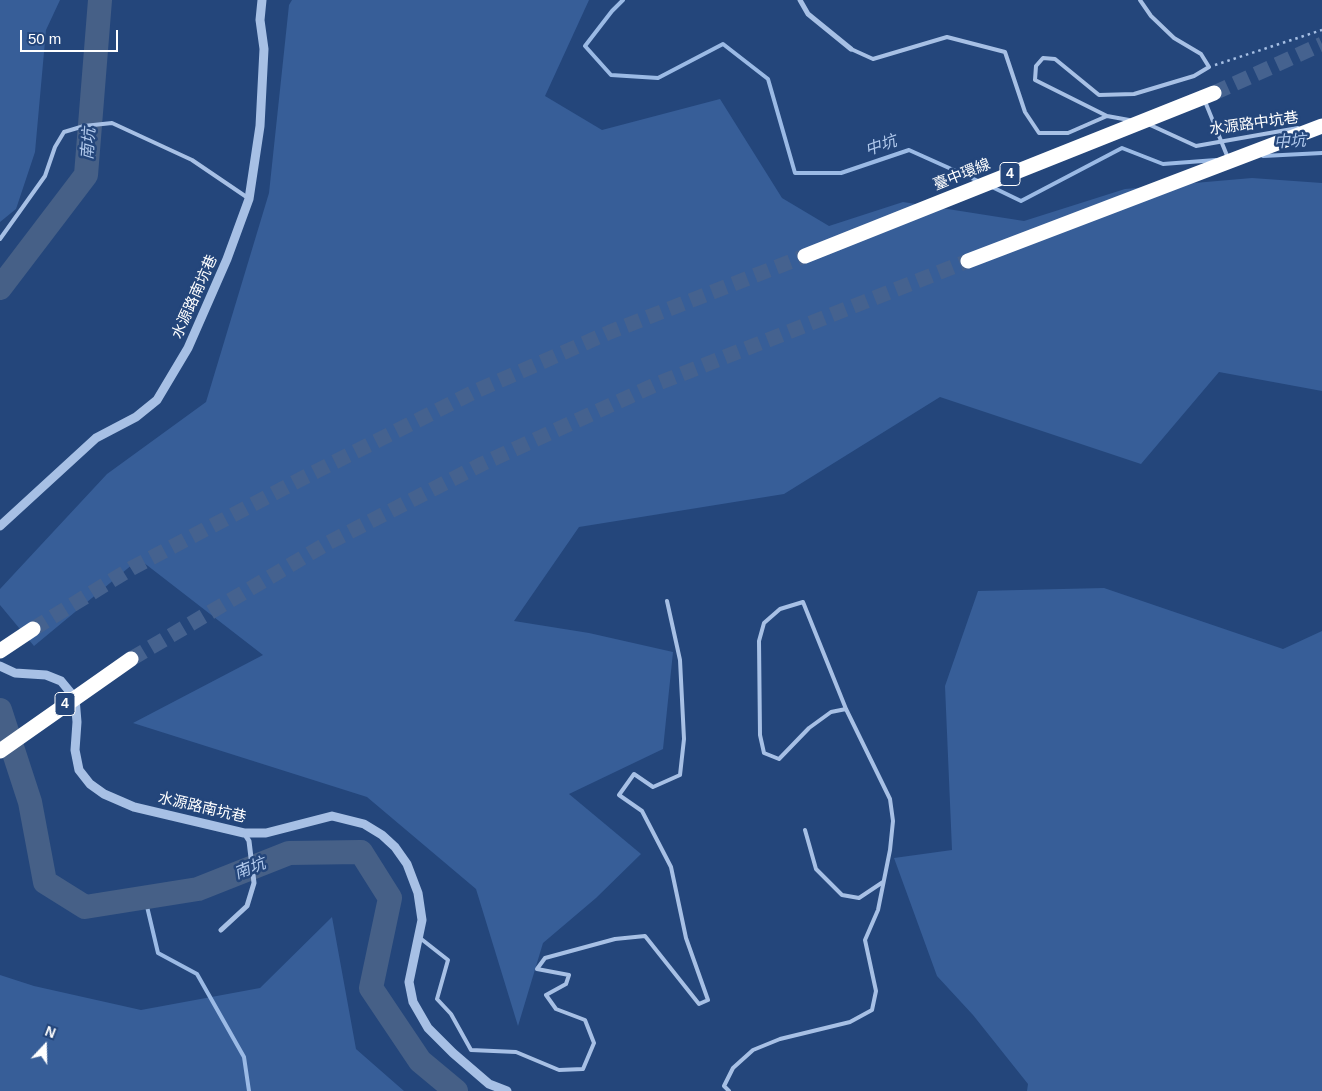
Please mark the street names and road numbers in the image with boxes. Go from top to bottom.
street label: 水源路中坑巷 [1208,109,1300,139]
street label: 臺中環線 [931,155,993,195]
road number: 4 [1000,162,1020,185]
street label: 水源路南坑巷 [168,252,222,342]
road number: 4 [55,692,75,716]
street label: 水源路南坑巷 [156,789,248,827]

